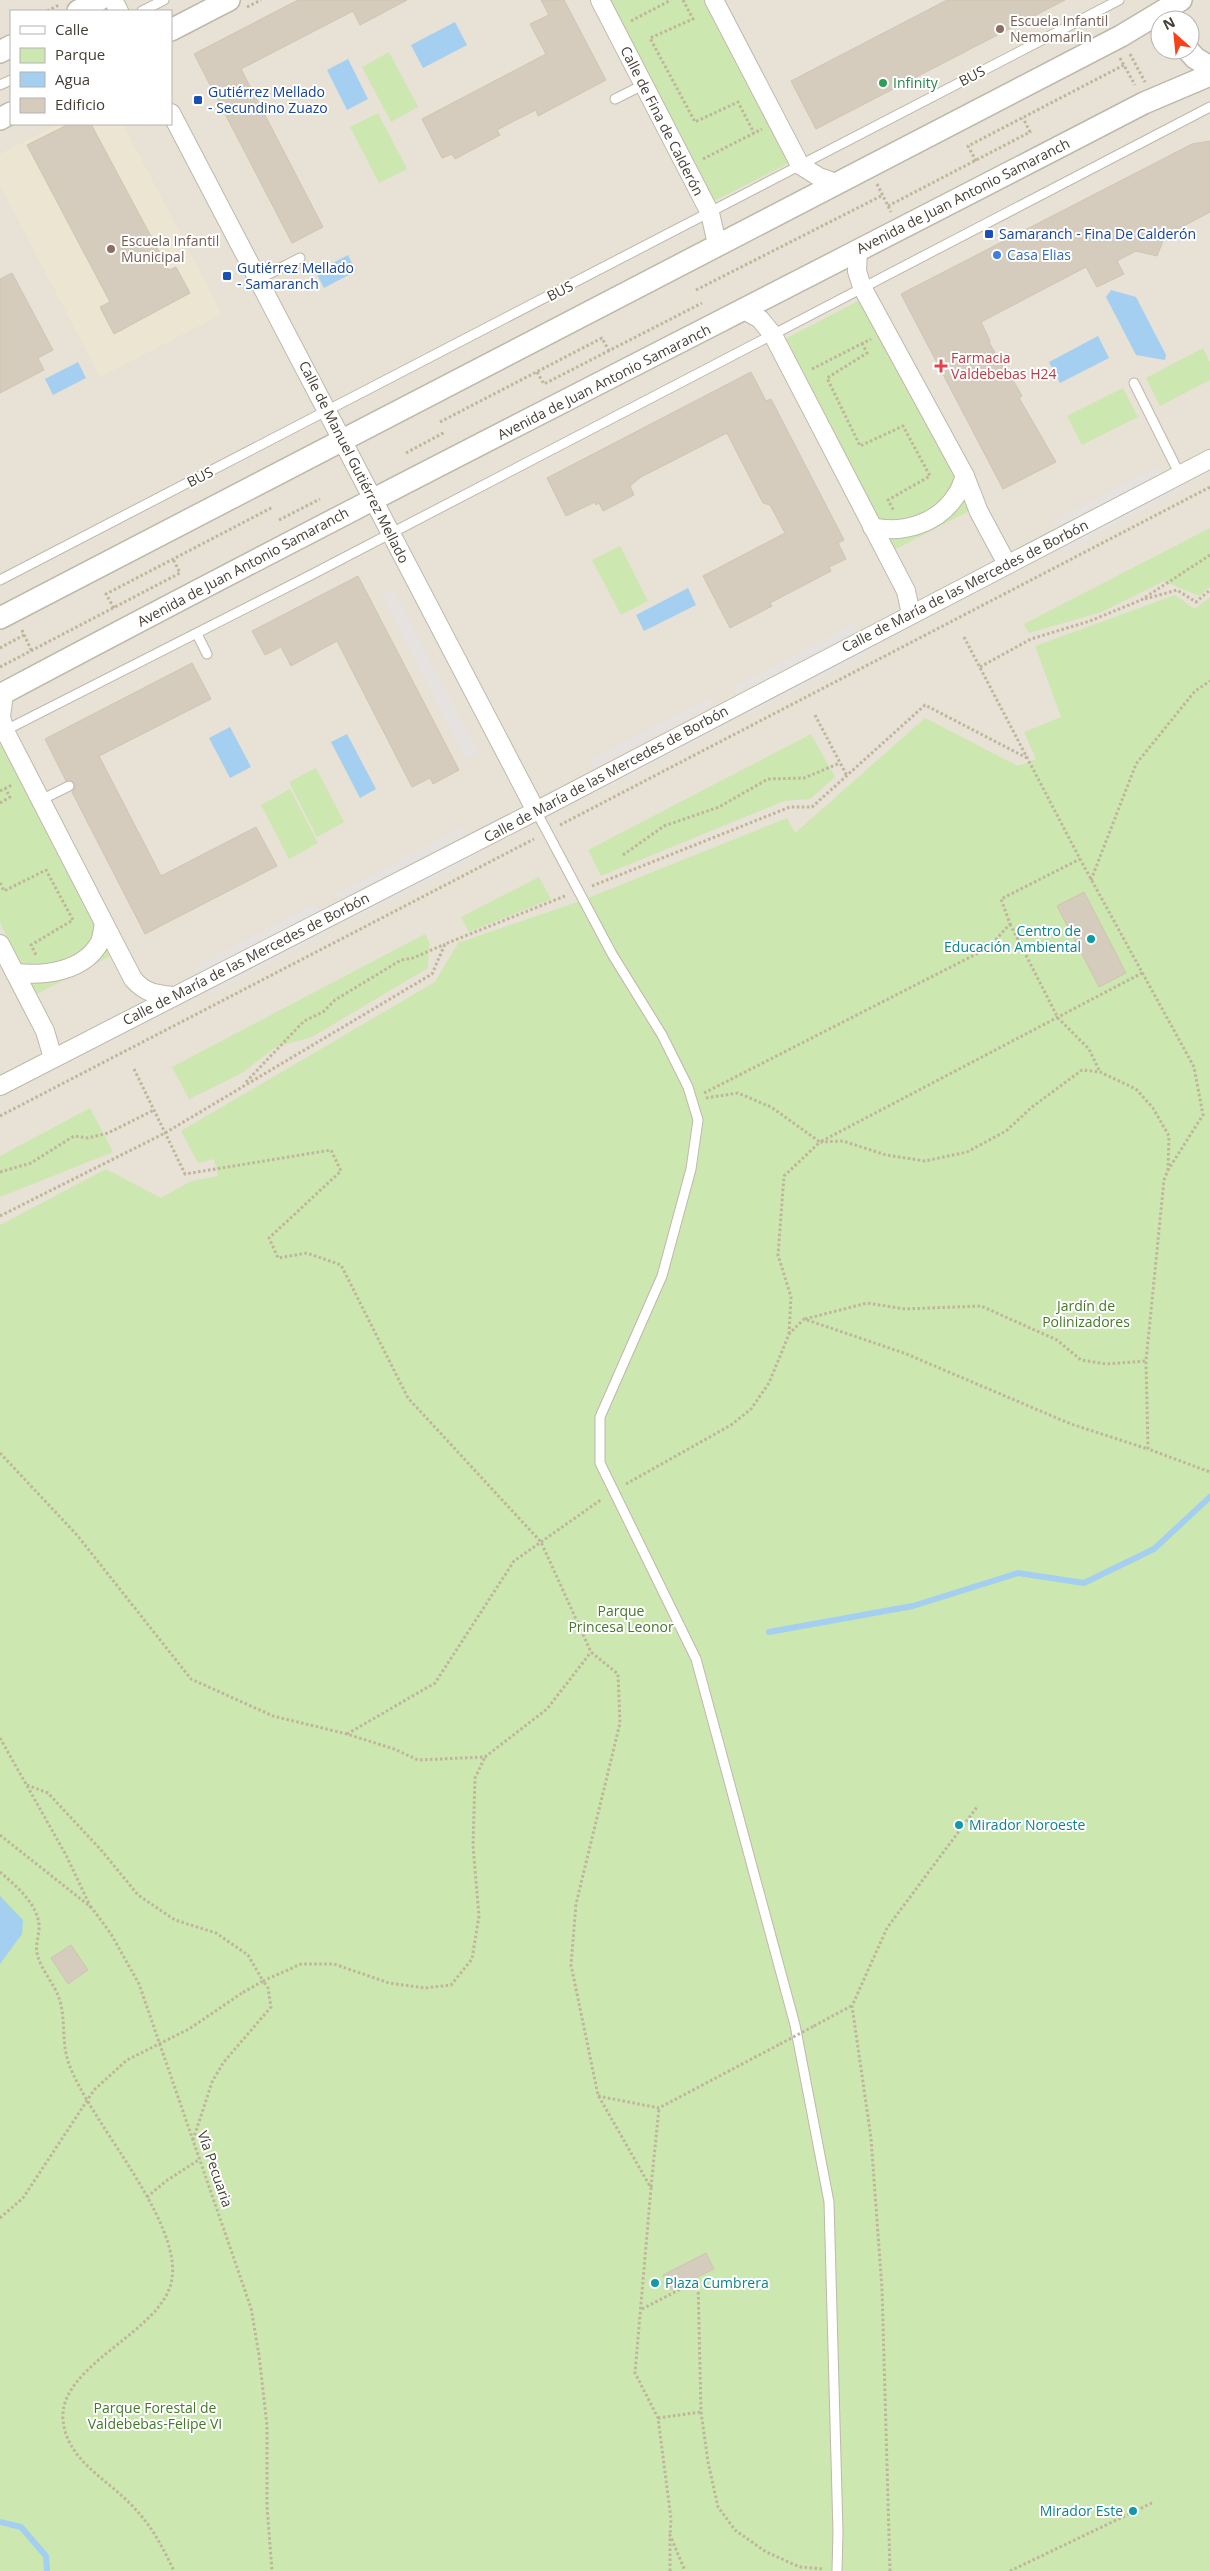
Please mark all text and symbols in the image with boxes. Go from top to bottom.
legend [10,10,172,125]
north arrow [1150,10,1200,60]
place label: Escuela Infantil Nemomarlin [1010,11,1108,46]
text: N [1159,12,1178,34]
text: Calle [55,19,89,39]
marker: Escuela Infantil Nemomarlin [994,23,1006,35]
street label: Calle de Fina de Calderón [616,43,708,199]
text: Parque [55,44,105,64]
street label: BUS [955,61,988,90]
text: Agua [55,69,90,89]
place label: Infinity [893,73,939,92]
marker: Infinity [877,77,889,89]
place label: Gutiérrez Mellado - Secundino Zuazo [208,82,328,117]
text: Edificio [55,94,105,114]
marker: Gutiérrez Mellado - Secundino Zuazo [192,94,204,106]
street label: Avenida de Juan Antonio Samaranch [853,133,1073,258]
place label: Samaranch - Fina De Calderón [999,224,1196,243]
marker: Samaranch - Fina De Calderón [983,228,995,240]
place label: Escuela Infantil Municipal [121,231,219,266]
marker: Escuela Infantil Municipal [105,243,117,255]
place label: Casa Elias [1007,245,1071,264]
marker: Casa Elias [991,249,1003,261]
place label: Gutiérrez Mellado - Samaranch [237,258,354,293]
marker: Gutiérrez Mellado - Samaranch [221,270,233,282]
street label: BUS [543,276,576,305]
street label: Avenida de Juan Antonio Samaranch [494,319,714,444]
place label: Farmacia Valdebebas H24 [951,348,1057,383]
street label: Calle de Manuel Gutiérrez Mellado [295,357,414,566]
marker: Farmacia Valdebebas H24 [935,360,947,372]
street label: BUS [183,462,216,491]
street label: Avenida de Juan Antonio Samaranch [134,503,352,631]
street label: Calle de María de las Mercedes de Borbón [838,515,1091,656]
street label: Calle de María de las Mercedes de Borbón [480,701,731,846]
street label: Calle de María de las Mercedes de Borbón [119,888,372,1029]
place label: Centro de Educación Ambiental [944,921,1081,956]
marker: Centro de Educación Ambiental [1085,933,1097,945]
park label: Jardín de Polinizadores [1042,1296,1130,1331]
park label: Parque Princesa Leonor [568,1601,674,1636]
place label: Mirador Noroeste [969,1815,1086,1834]
marker: Mirador Noroeste [953,1819,965,1831]
street label: Vía Pecuaria [194,2128,237,2210]
place label: Plaza Cumbrera [665,2273,769,2292]
marker: Plaza Cumbrera [649,2277,661,2289]
park label: Parque Forestal de Valdebebas-Felipe VI [88,2398,222,2433]
place label: Mirador Este [1040,2501,1123,2520]
marker: Mirador Este [1127,2505,1139,2517]

